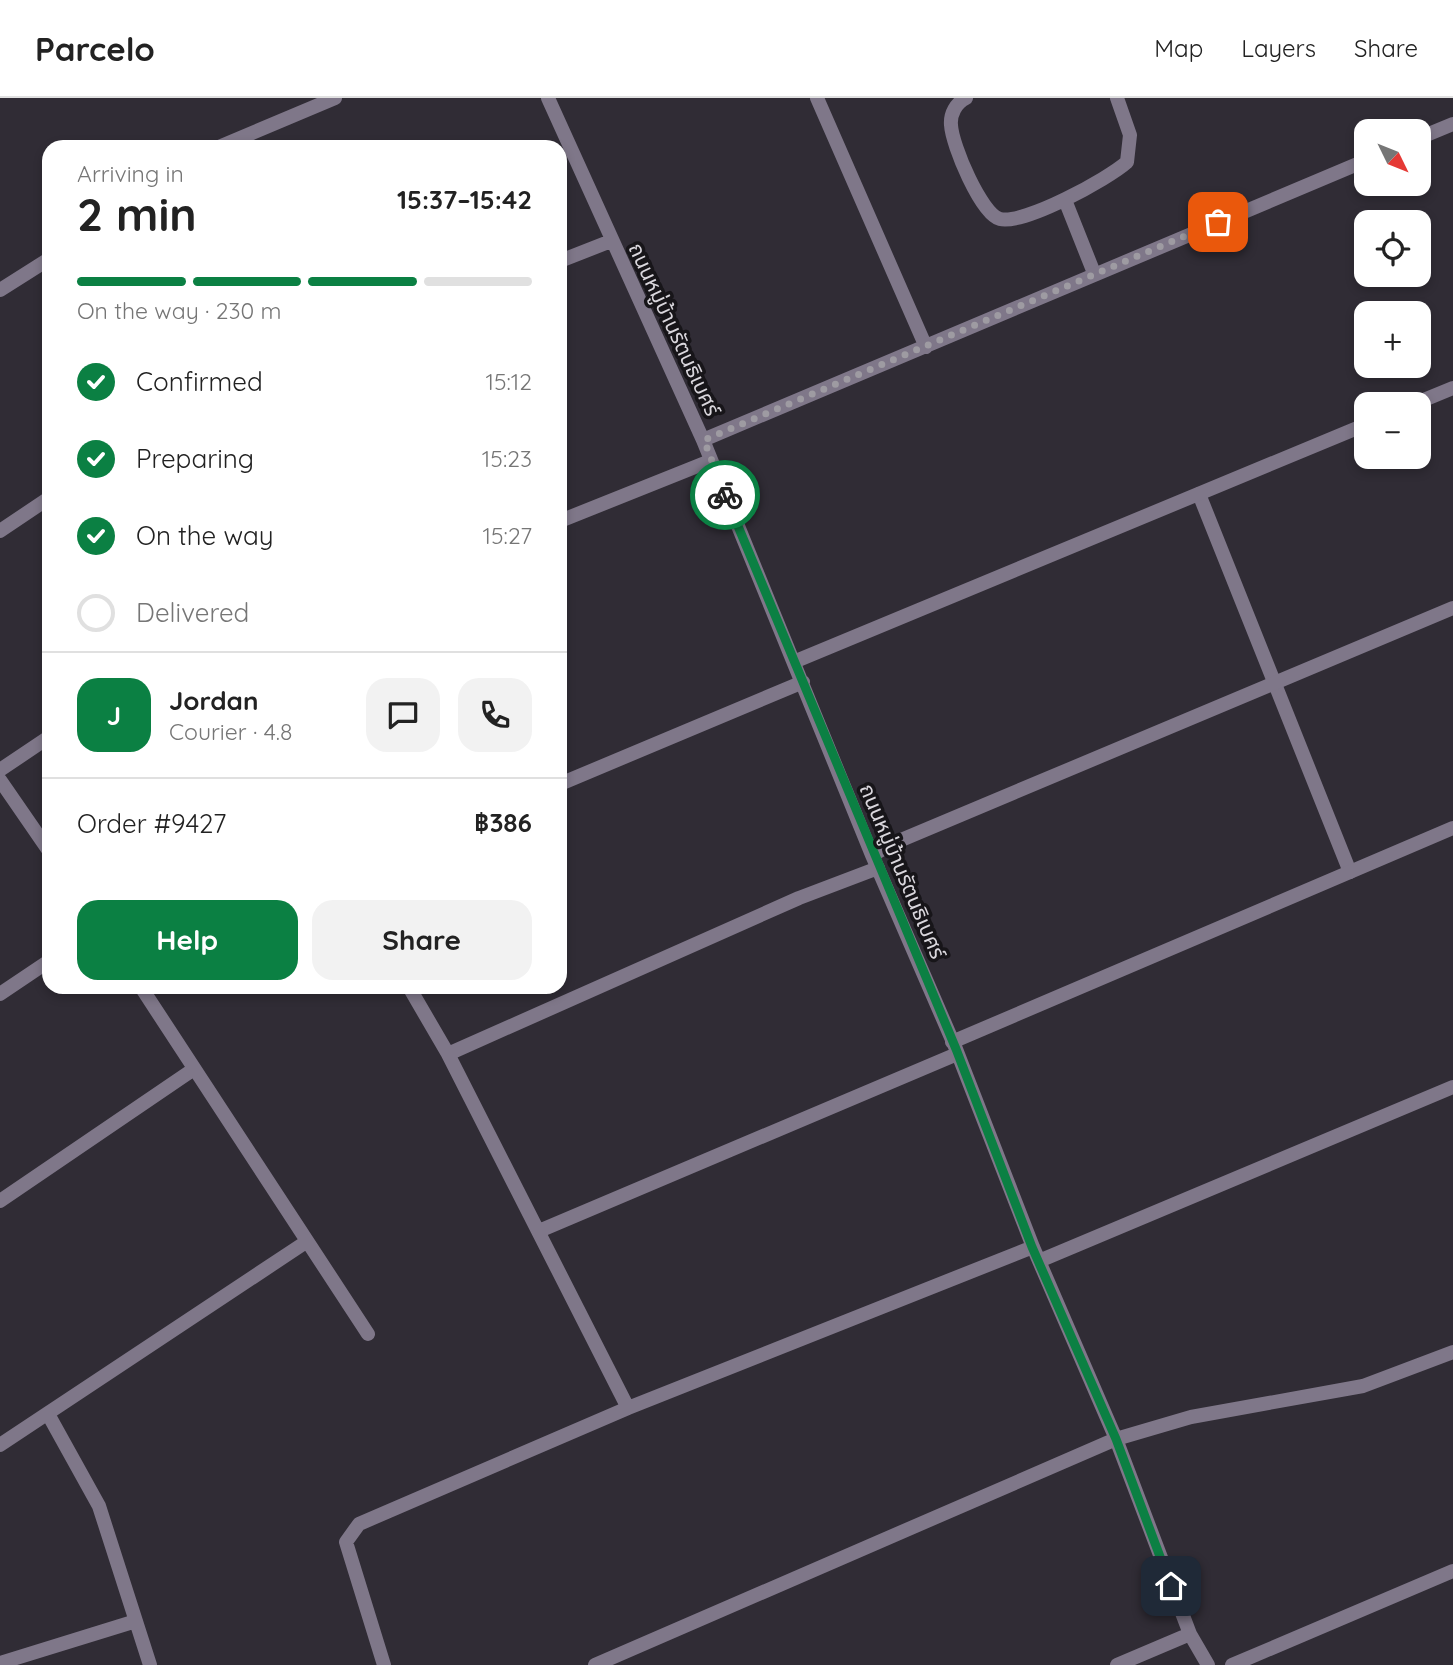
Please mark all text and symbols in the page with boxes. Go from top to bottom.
text: Parcelo [35,28,155,69]
text: Map [1154,33,1203,63]
text: Layers [1241,33,1316,63]
text: Share [1354,33,1418,63]
north arrow [1354,119,1432,196]
map controls [1354,119,1431,469]
text: Arriving in [77,159,184,188]
text: 15:37–15:42 [397,183,532,216]
text: 2 min [77,185,197,243]
pin [1188,192,1248,252]
icon: bag [1199,203,1237,241]
button: locate [1354,210,1431,287]
street label: ถนนหมู่บ้านรัตนธิเบศร์ [623,238,727,421]
text: On the way · 230 m [77,296,282,325]
button: + [1354,301,1431,378]
icon: check [77,363,115,401]
text: Confirmed [136,365,263,398]
text: 15:12 [485,367,532,396]
button: − [1354,392,1431,469]
icon: check [77,440,115,478]
text: Preparing [136,442,254,475]
text: 15:23 [482,444,532,473]
courier [690,460,760,530]
icon: bike [706,476,744,514]
icon: check [77,517,115,555]
text: On the way [136,519,274,552]
text: 15:27 [483,521,532,550]
text: Delivered [136,596,249,629]
button: chat [366,678,440,752]
button: phone [458,678,532,752]
text: Jordan [169,684,258,717]
text: J [107,699,121,732]
text: Courier · 4.8 [169,717,292,746]
street label: ถนนหมู่บ้านรัตนธิเบศร์ [853,780,952,964]
text: ฿386 [474,806,532,839]
text: Order #9427 [77,807,226,840]
button: Help [77,900,298,980]
button: Share [312,900,532,980]
pin [1141,1556,1201,1616]
icon: home [1152,1567,1190,1605]

